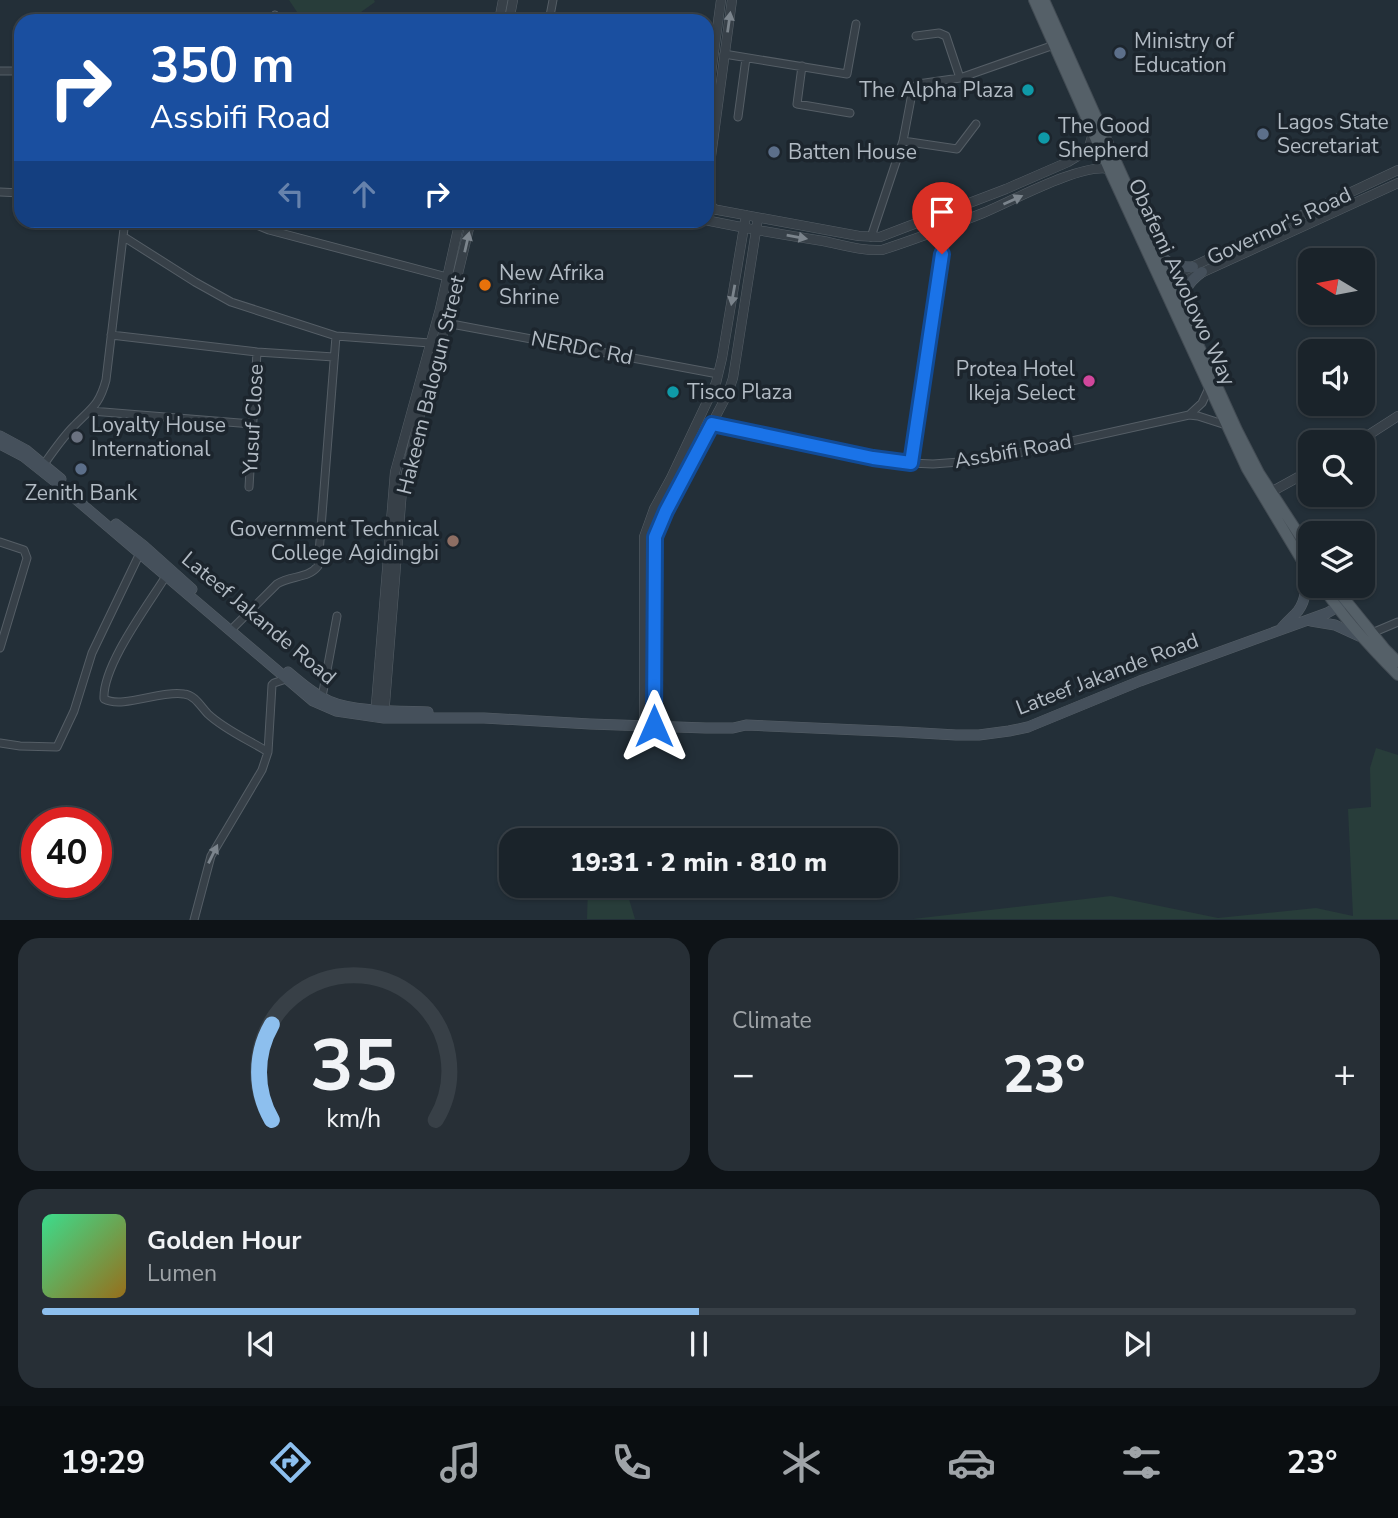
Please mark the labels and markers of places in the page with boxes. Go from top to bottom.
place label: Ministry of Education [1134,27,1235,79]
marker: Ministry of Education [1112,45,1128,61]
place label: The Alpha Plaza [859,76,1014,104]
marker: The Alpha Plaza [1020,82,1036,98]
place label: Lagos State Secretariat [1277,108,1389,160]
place label: The Good Shepherd [1058,112,1150,164]
marker: Lagos State Secretariat [1255,126,1271,142]
marker: The Good Shepherd [1036,130,1052,146]
place label: Batten House [788,138,917,166]
marker: Batten House [766,144,782,160]
pin [912,182,972,254]
place label: New Afrika Shrine [499,259,605,311]
marker: New Afrika Shrine [477,277,493,293]
place label: Protea Hotel Ikeja Select [956,355,1076,407]
marker: Protea Hotel Ikeja Select [1081,373,1097,389]
place label: Tisco Plaza [687,378,793,406]
marker: Tisco Plaza [665,384,681,400]
place label: Loyalty House International [91,411,226,463]
marker: Loyalty House International [69,429,85,445]
marker: Zenith Bank [73,461,89,477]
place label: Zenith Bank [25,479,138,507]
place label: Government Technical College Agidingbi [229,515,440,567]
marker: Government Technical College Agidingbi [445,533,461,549]

